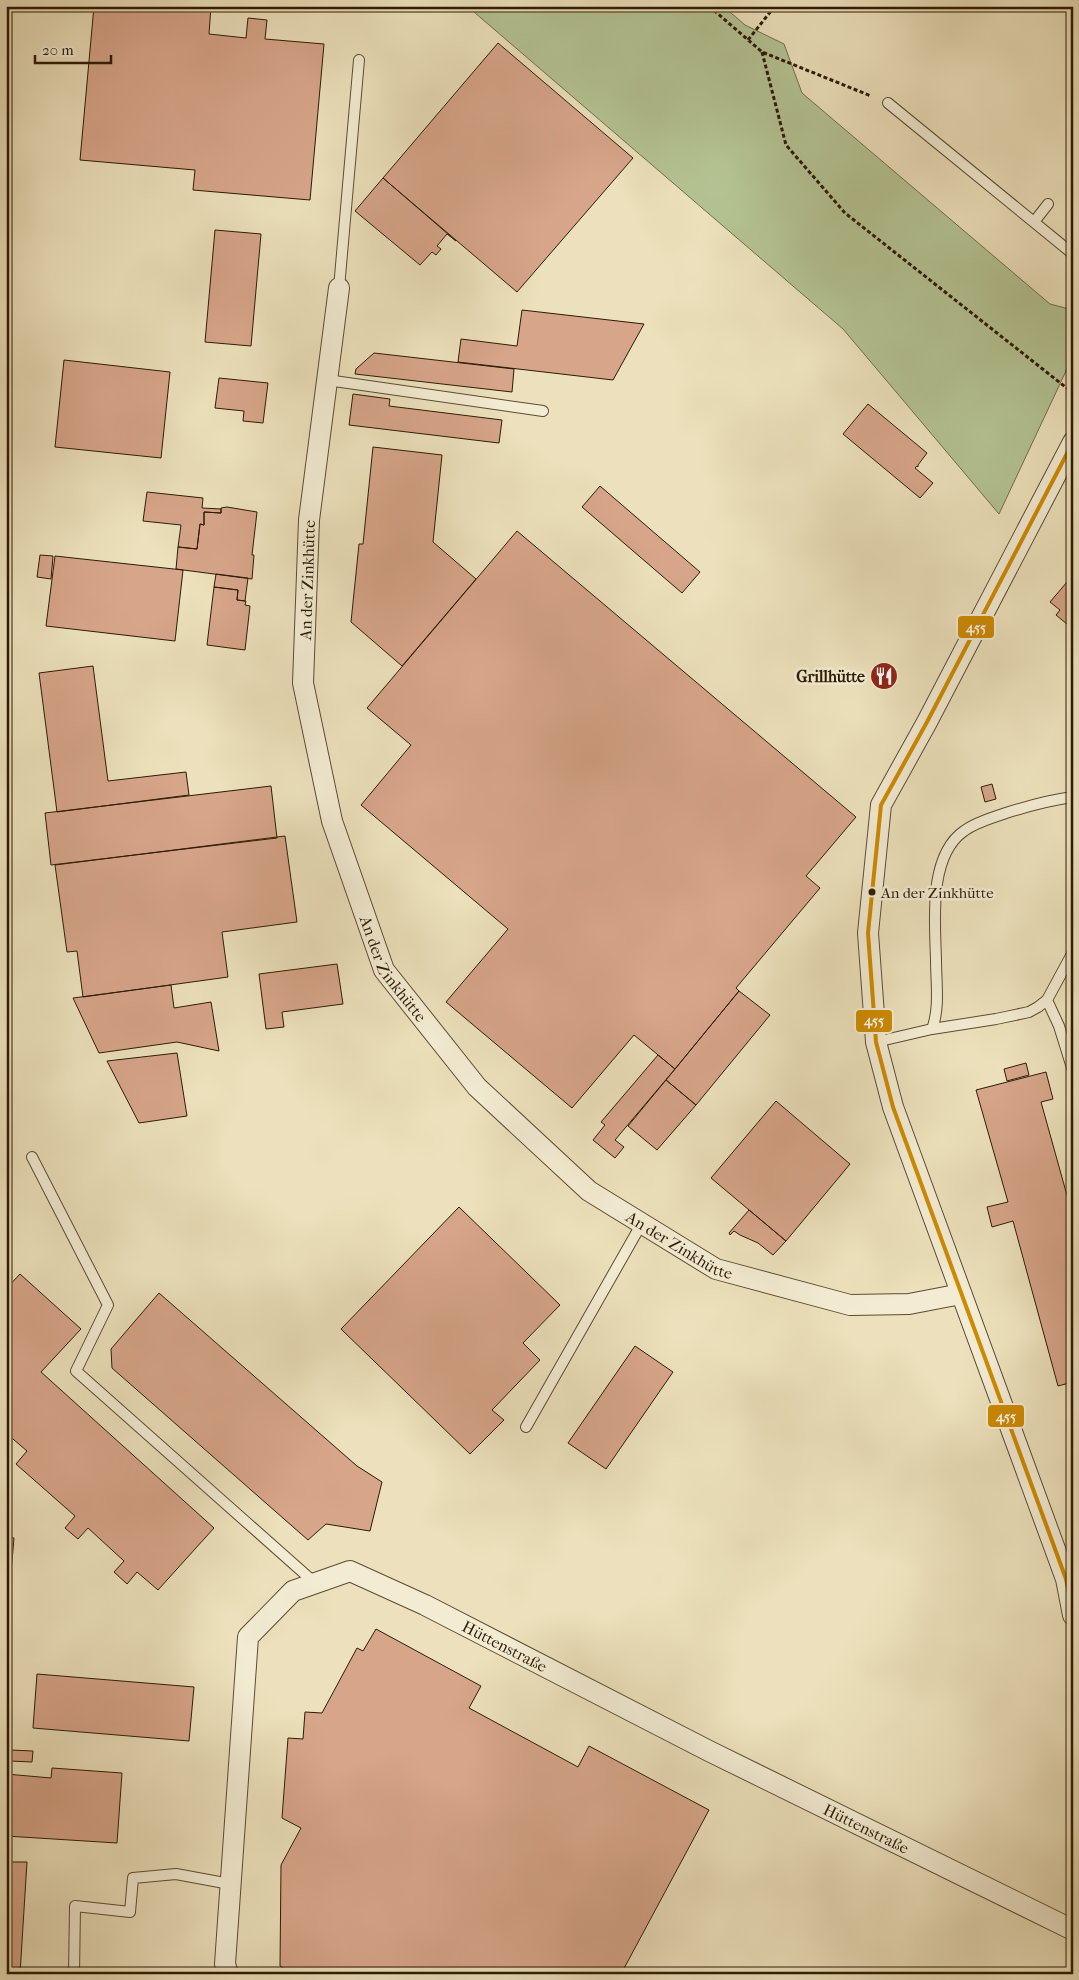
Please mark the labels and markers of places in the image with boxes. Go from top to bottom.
restaurant icon: Grillhütte [869,661,899,691]
place label: Grillhütte [796,667,865,686]
place label: An der Zinkhütte [880,884,994,902]
marker: An der Zinkhütte [867,887,877,897]

